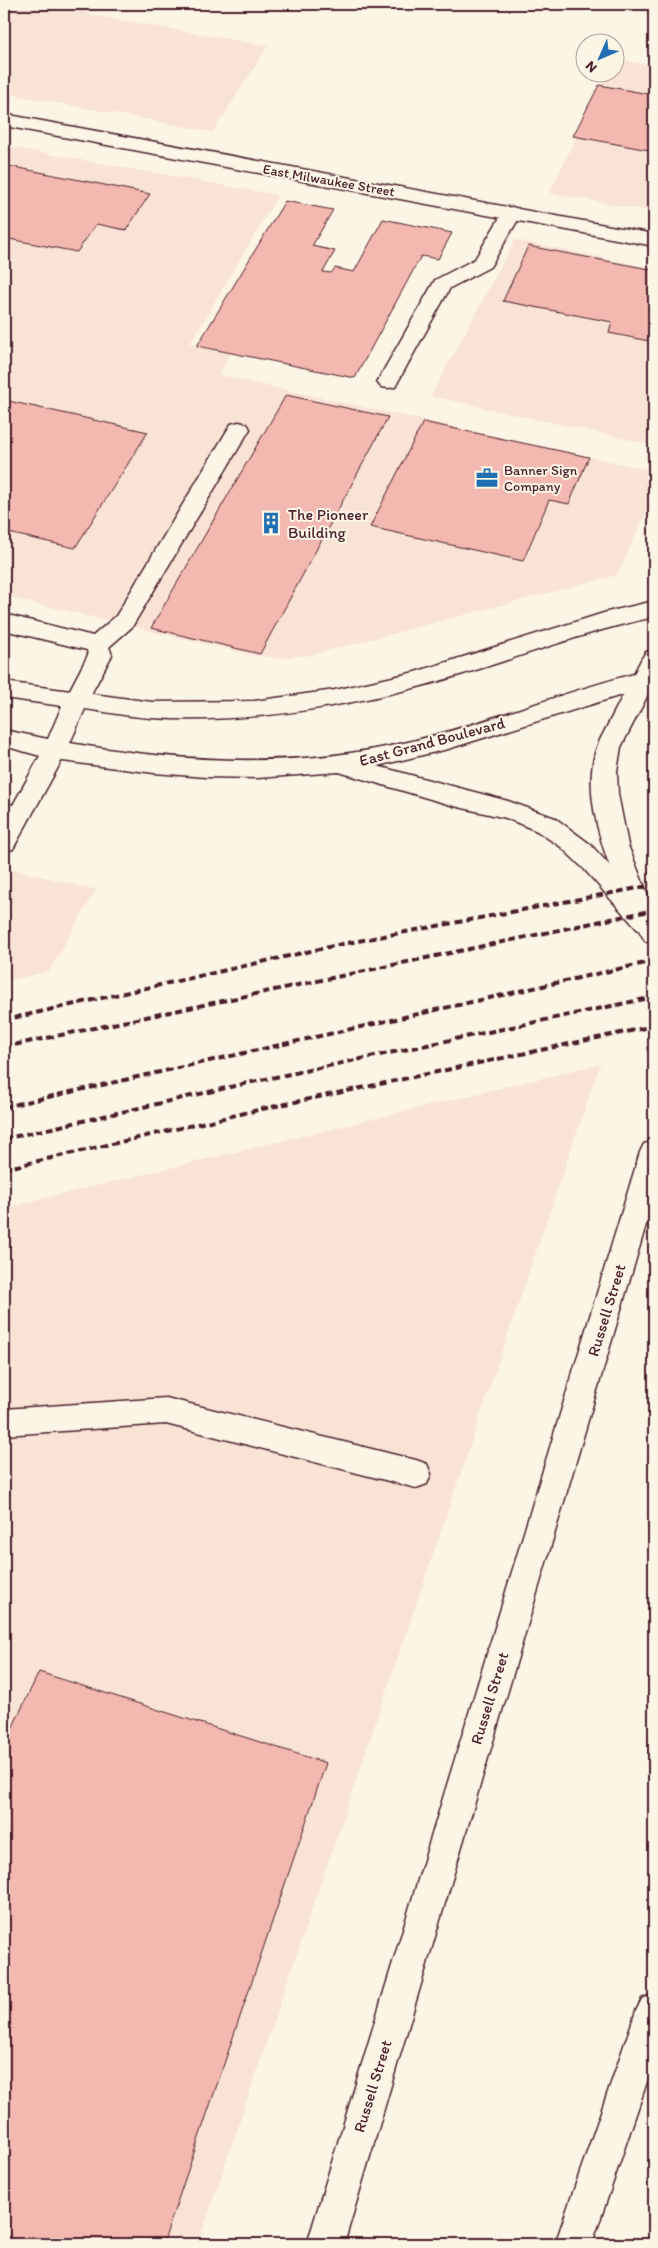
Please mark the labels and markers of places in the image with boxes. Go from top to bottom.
place label: Banner Sign Company [504,462,578,495]
office icon: Banner Sign Company [474,465,500,491]
place label: The Pioneer Building [288,505,369,542]
building icon: The Pioneer Building [258,510,284,536]

